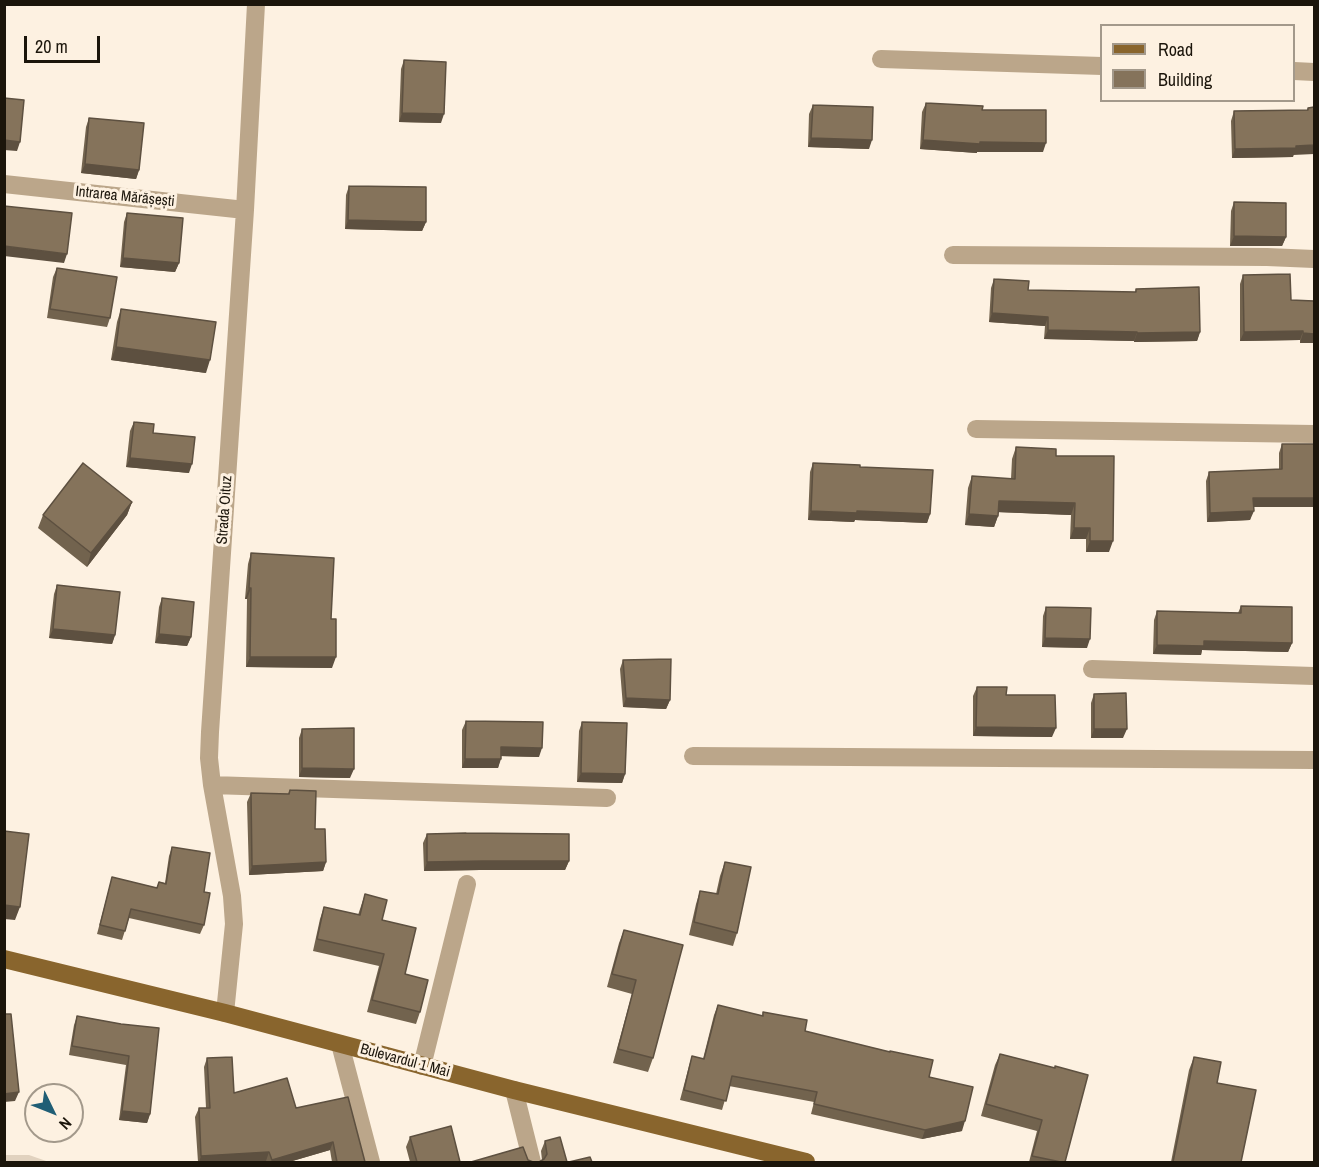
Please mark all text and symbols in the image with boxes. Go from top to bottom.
scale bar [27,24,104,62]
legend [1100,24,1295,102]
text: 20 m [35,34,68,59]
text: Road [1158,37,1193,62]
text: Building [1158,67,1212,92]
street label: Intrarea Mărășești [74,183,176,211]
street label: Strada Oituz [214,475,236,545]
street label: Bulevardul 1 Mai [358,1040,452,1082]
north arrow [24,1083,84,1143]
text: N [54,1113,77,1135]

